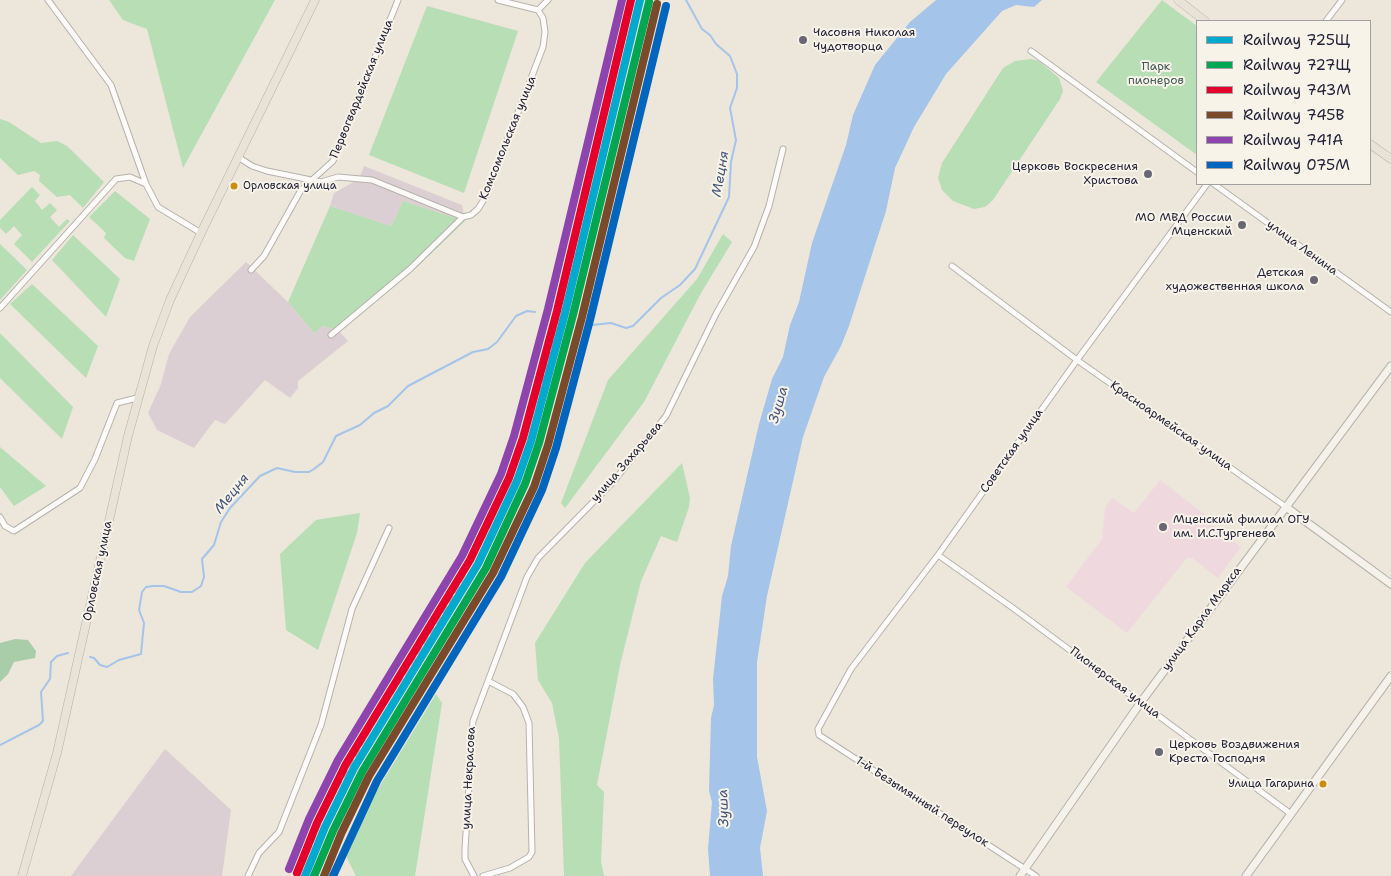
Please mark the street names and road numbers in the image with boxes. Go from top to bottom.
street label: Первогвардейская улица [327,17,397,161]
street label: Комсомольская улица [477,74,539,202]
street label: улица Ленина [1264,217,1340,279]
street label: Красноармейская улица [1107,378,1235,474]
street label: Советская улица [978,406,1046,496]
street label: улица Захарьева [588,419,666,505]
street label: Орловская улица [80,520,116,622]
street label: улица Карла Маркса [1159,564,1245,674]
street label: Пионерская улица [1067,644,1163,722]
street label: улица Некрасова [459,726,479,830]
street label: 1-й Безымянный переулок [853,754,991,850]

